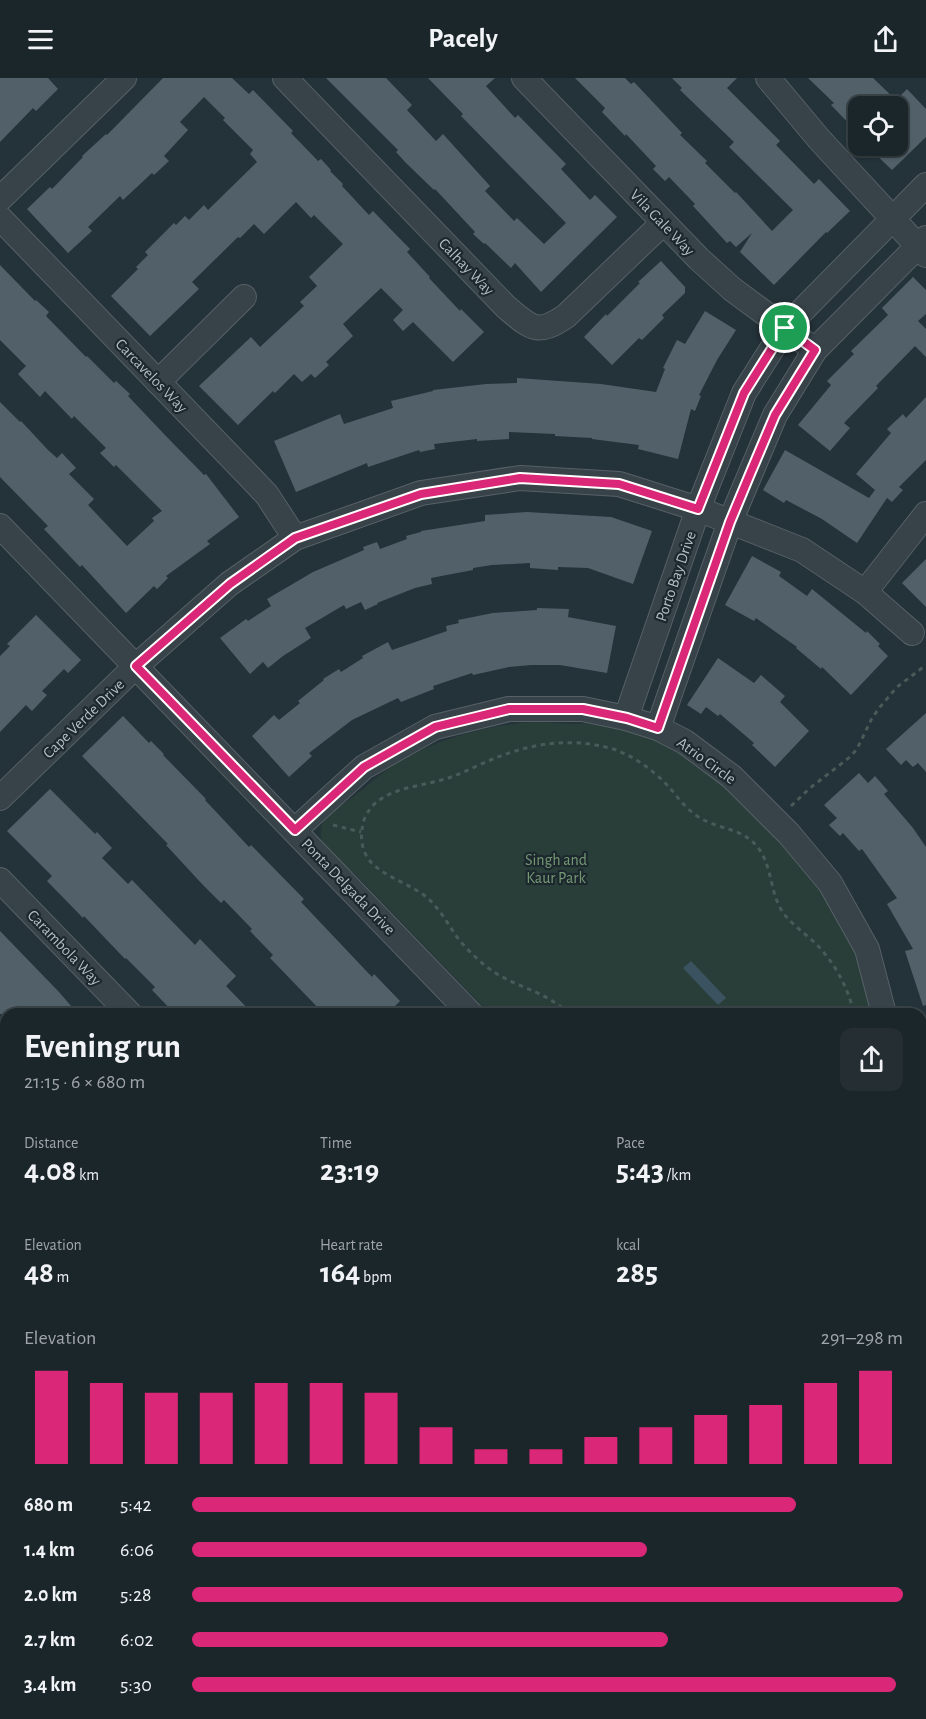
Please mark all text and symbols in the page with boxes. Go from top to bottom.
icon: menu [24,23,57,56]
icon: share [869,23,902,56]
text: Pacely [428,25,498,52]
map controls [848,96,908,156]
button: locate [848,96,908,156]
street label: Vila Gale Way [626,187,698,260]
street label: Calhay Way [435,235,497,299]
pin [759,302,810,353]
icon: arrive [768,311,801,344]
street label: Carcavelos Way [112,336,190,416]
street label: Porto Bay Drive [653,529,700,624]
street label: Cape Verde Drive [40,676,127,761]
street label: Atrio Circle [674,734,739,787]
street label: Ponta Delgada Drive [298,835,398,938]
park label: Singh and Kaur Park [525,852,587,886]
street label: Carambola Way [24,907,104,989]
button: share [840,1028,903,1091]
text: Evening run [24,1031,181,1064]
text: 21:15 · 6 × 680 m [24,1072,145,1092]
text: Distance [24,1135,78,1151]
text: Time [320,1135,352,1151]
text: Pace [616,1135,645,1151]
text: 4.08 [24,1156,76,1186]
text: 23:19 [320,1156,379,1186]
text: 5:43 [616,1156,664,1186]
text: km [76,1167,99,1183]
text: /km [664,1167,691,1183]
text: Elevation [24,1237,82,1253]
text: Heart rate [320,1237,383,1253]
text: kcal [616,1237,640,1253]
text: 48 [24,1258,54,1288]
text: 164 [320,1258,360,1288]
text: 285 [616,1258,658,1288]
text: m [54,1269,69,1285]
text: bpm [360,1269,392,1285]
text: Elevation [24,1328,96,1348]
text: 291–298 m [821,1328,903,1348]
text: 680 m [24,1495,73,1515]
text: 5:42 [120,1495,152,1515]
text: 1.4 km [24,1540,75,1560]
text: 6:06 [120,1540,154,1560]
text: 2.0 km [24,1585,77,1605]
text: 5:28 [120,1585,152,1605]
text: 2.7 km [24,1630,76,1650]
text: 6:02 [120,1630,154,1650]
text: 3.4 km [24,1675,76,1695]
text: 5:30 [120,1675,152,1695]

